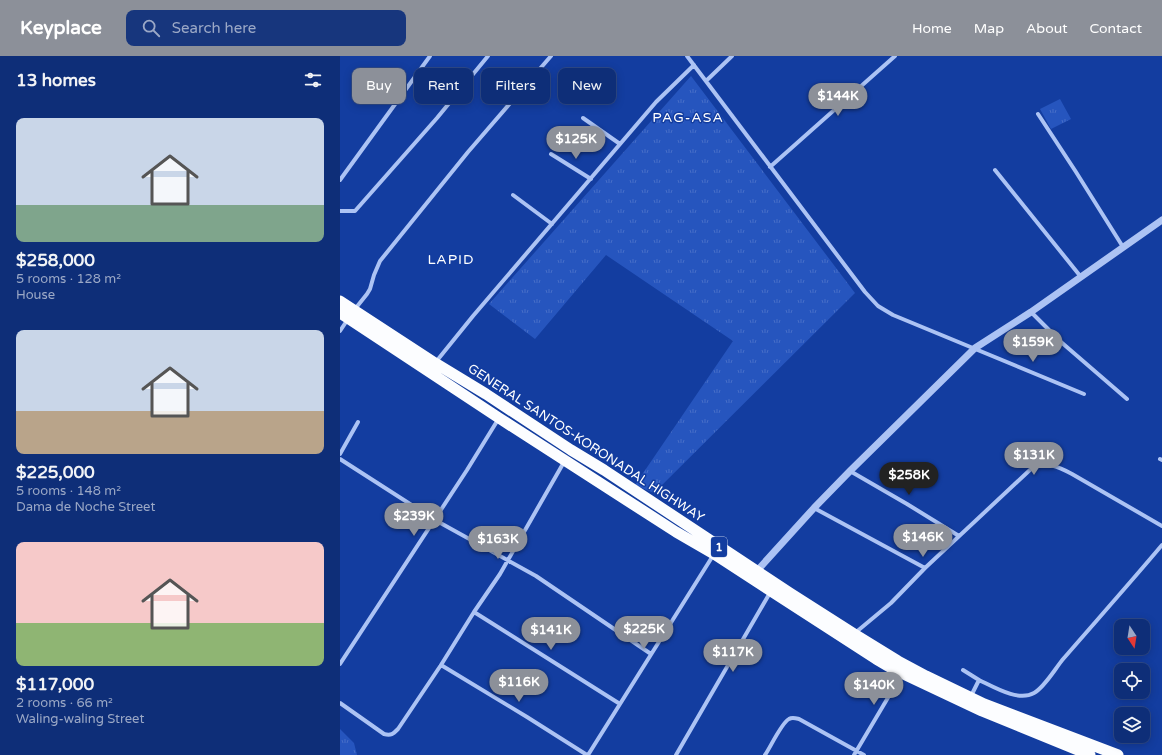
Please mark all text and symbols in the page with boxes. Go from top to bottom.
search box [126,10,406,46]
text: Keyplace [20,17,102,39]
icon: search [140,17,162,39]
text: Search here [172,19,256,37]
text: Home [912,20,952,37]
text: Map [974,20,1004,37]
text: About [1026,20,1068,37]
text: Contact [1090,20,1142,37]
chip: Buy [352,68,406,104]
chip: Rent [414,68,473,104]
chip: Filters [481,68,550,104]
chip: New [558,68,616,104]
icon: filters [302,69,324,91]
text: 13 homes [16,70,96,91]
pin: $144K [810,83,866,117]
text: $144K [817,88,859,104]
district label: PAG-ASA [652,109,724,126]
pin: $125K [548,126,604,160]
text: $125K [555,131,597,147]
icon: home [134,144,206,216]
text: $258,000 [16,250,95,271]
district label: LAPID [427,251,475,268]
text: 5 rooms · 128 m² [16,271,121,287]
text: House [16,287,55,303]
pin: $159K [1005,329,1061,363]
text: $159K [1012,334,1054,350]
icon: home [134,356,206,428]
street label: GENERAL SANTOS-KORONADAL HIGHWAY [465,360,707,526]
pin: $131K [1006,442,1062,476]
text: $131K [1013,447,1055,463]
text: $225,000 [16,462,95,483]
pin: $258K [881,462,937,496]
text: $258K [888,467,930,483]
text: 5 rooms · 148 m² [16,483,121,499]
text: Dama de Noche Street [16,499,155,515]
pin: $239K [386,503,442,537]
text: $239K [393,508,435,524]
pin: $146K [895,524,951,558]
pin: $163K [470,526,526,560]
text: $146K [902,529,944,545]
text: $163K [477,531,519,547]
road number: 1 [711,537,727,557]
icon: home [134,568,206,640]
pin: $225K [616,616,672,650]
pin: $141K [523,617,579,651]
north arrow [1114,619,1150,655]
map controls [1114,619,1150,743]
text: $225K [623,621,665,637]
text: $141K [530,622,572,638]
pin: $117K [705,639,761,673]
text: $117K [712,644,754,660]
button: locate [1114,663,1150,699]
pin: $116K [491,669,547,703]
pin: $140K [846,672,902,706]
text: $117,000 [16,674,94,695]
text: $116K [498,674,540,690]
text: $140K [853,677,895,693]
text: 2 rooms · 66 m² [16,695,113,711]
button: layers [1114,707,1150,743]
text: Waling-waling Street [16,711,144,727]

